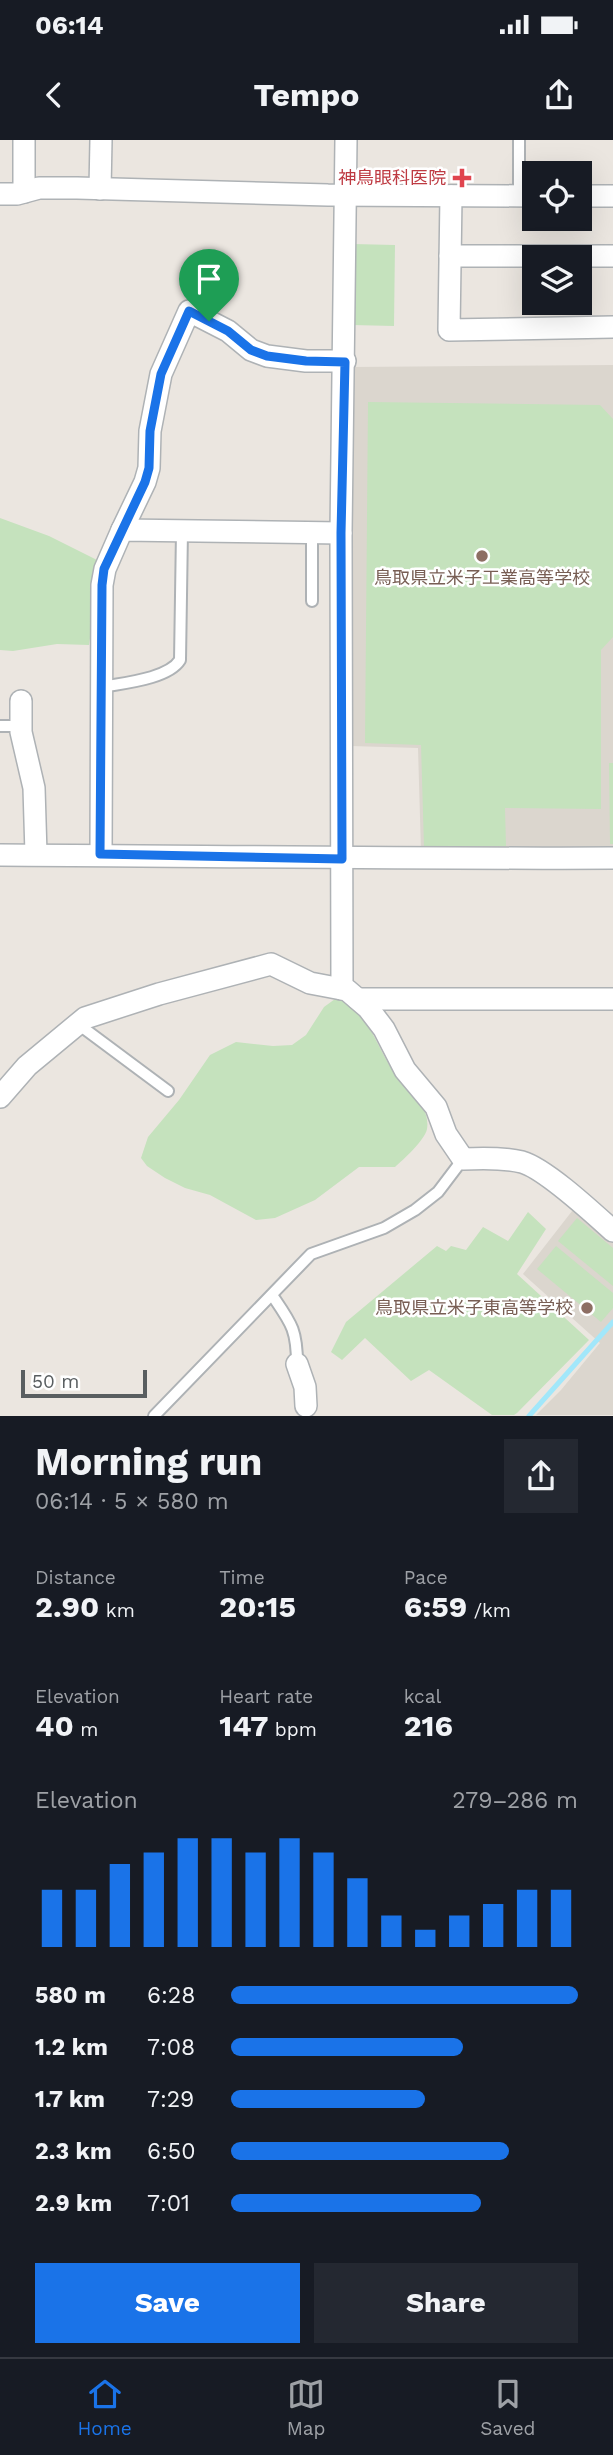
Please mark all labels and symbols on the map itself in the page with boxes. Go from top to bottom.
place label: 神鳥眼科医院 [338,167,446,188]
marker: 神鳥眼科医院 [452,168,472,188]
pin [179,249,239,321]
marker: 鳥取県立米子工業高等学校 [474,548,490,564]
place label: 鳥取県立米子工業高等学校 [374,567,590,588]
place label: 鳥取県立米子東高等学校 [375,1297,573,1318]
marker: 鳥取県立米子東高等学校 [579,1300,595,1316]
scale bar [21,1366,147,1398]

